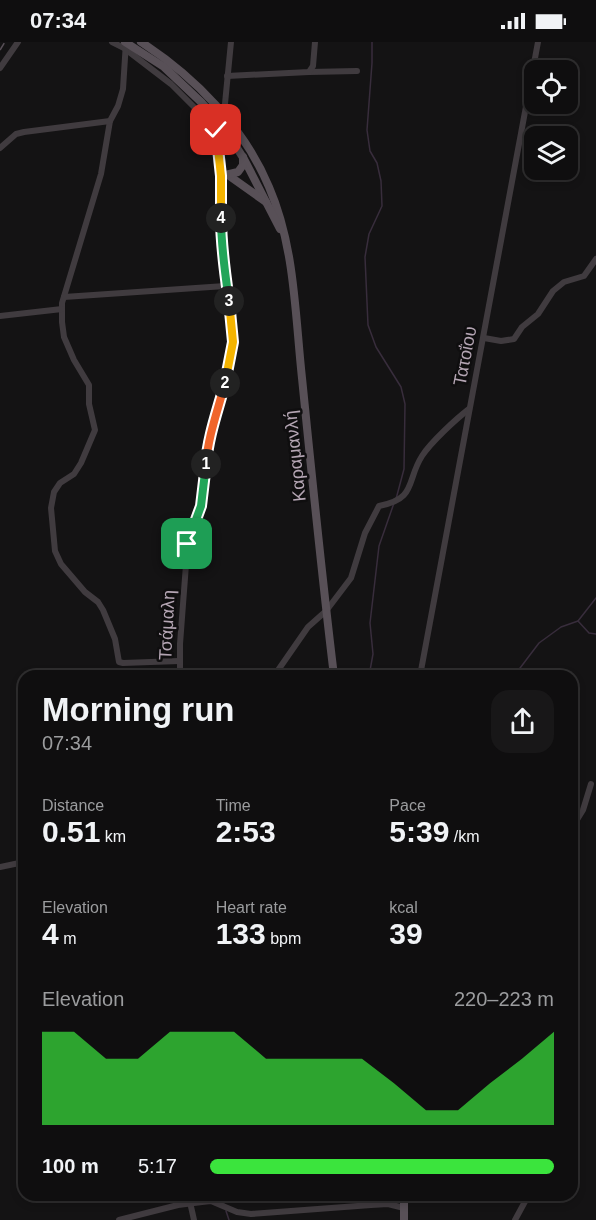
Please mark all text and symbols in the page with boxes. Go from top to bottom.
text: 07:34 [30,8,86,33]
map controls [524,60,578,180]
button: locate [524,60,578,114]
pin [190,104,241,155]
icon: check [199,113,232,146]
button: layers [524,126,578,180]
pin: 4 [206,203,236,233]
text: 4 [217,209,225,226]
pin: 3 [214,286,244,316]
text: 3 [225,292,233,309]
street label: Τατοΐου [449,325,481,387]
pin: 2 [210,368,240,398]
text: 2 [221,374,229,391]
street label: Καραμανλή [280,409,310,503]
pin: 1 [191,449,221,479]
text: 1 [202,455,210,472]
pin [161,518,212,569]
icon: arrive [170,527,203,560]
street label: Τσάμαλη [155,589,179,661]
button: share [491,690,554,753]
text: Morning run [42,691,234,728]
text: 07:34 [42,732,92,754]
text: Distance [42,797,104,814]
text: Time [216,797,251,814]
text: Pace [389,797,426,814]
text: 0.51 [42,815,100,848]
text: 2:53 [216,815,276,848]
text: 5:39 [389,815,449,848]
text: km [100,828,126,845]
text: /km [449,828,480,845]
text: Elevation [42,899,108,916]
text: Heart rate [216,899,287,916]
text: kcal [389,899,418,916]
text: 4 [42,917,59,950]
text: 133 [216,917,266,950]
text: 39 [389,917,423,950]
text: m [59,930,76,947]
text: bpm [266,930,301,947]
text: Elevation [42,988,124,1010]
text: 220–223 m [454,988,554,1010]
text: 100 m [42,1155,99,1177]
text: 5:17 [138,1155,177,1177]

